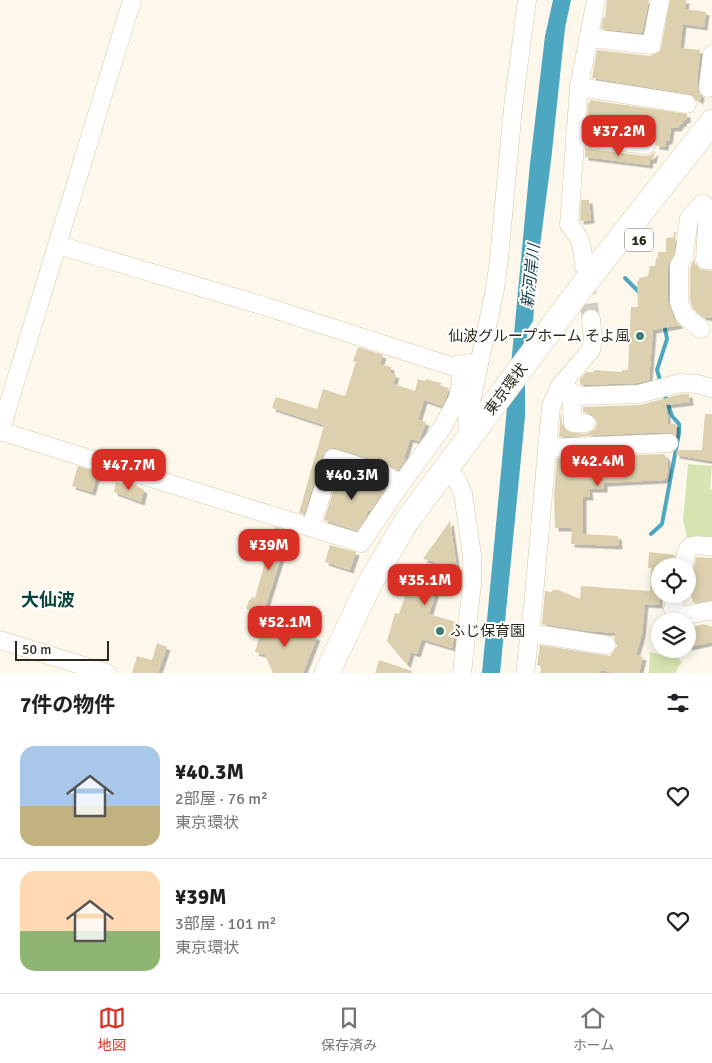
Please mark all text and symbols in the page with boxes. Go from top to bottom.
pin: ¥37.2M [578,114,660,157]
text: ¥37.2M [593,121,645,141]
road number: 16 [625,228,653,252]
water label: 新河岸川 [518,241,544,309]
place label: 仙波グループホーム そよ風 [448,327,630,345]
marker: 仙波グループホーム そよ風 [634,330,646,342]
street label: 東京環状 [481,360,531,418]
pin: ¥42.4M [557,444,639,487]
pin: ¥47.7M [88,448,170,491]
text: ¥42.4M [572,451,624,471]
text: ¥47.7M [103,455,155,475]
pin: ¥40.3M [311,458,393,501]
text: ¥40.3M [326,465,378,485]
pin: ¥39M [239,528,299,571]
text: ¥39M [249,535,289,555]
map controls [651,558,696,658]
button: locate [651,558,696,603]
pin: ¥35.1M [384,564,466,606]
text: ¥35.1M [399,570,451,590]
district label: 大仙波 [21,589,75,611]
pin: ¥52.1M [244,606,326,648]
text: ¥52.1M [259,612,311,632]
button: layers [651,613,696,658]
place label: ふじ保育園 [450,622,525,640]
marker: ふじ保育園 [434,625,446,637]
scale bar [15,638,109,661]
text: 50 m [22,641,51,658]
icon: filters [664,689,692,717]
text: 7件の物件 [20,692,115,718]
text: ¥40.3M [175,759,244,785]
icon: home [60,766,120,826]
icon: heart [664,782,692,810]
text: 2部屋 · 76 m² [175,789,268,809]
text: 東京環状 [175,813,239,833]
text: ¥39M [175,884,227,910]
icon: home [60,891,120,951]
icon: heart [664,907,692,935]
text: 3部屋 · 101 m² [175,914,276,934]
text: 東京環状 [175,938,239,958]
tab: 地図 [98,1004,126,1054]
tab: 保存済み [321,1004,377,1054]
tab: ホーム [573,1004,614,1054]

